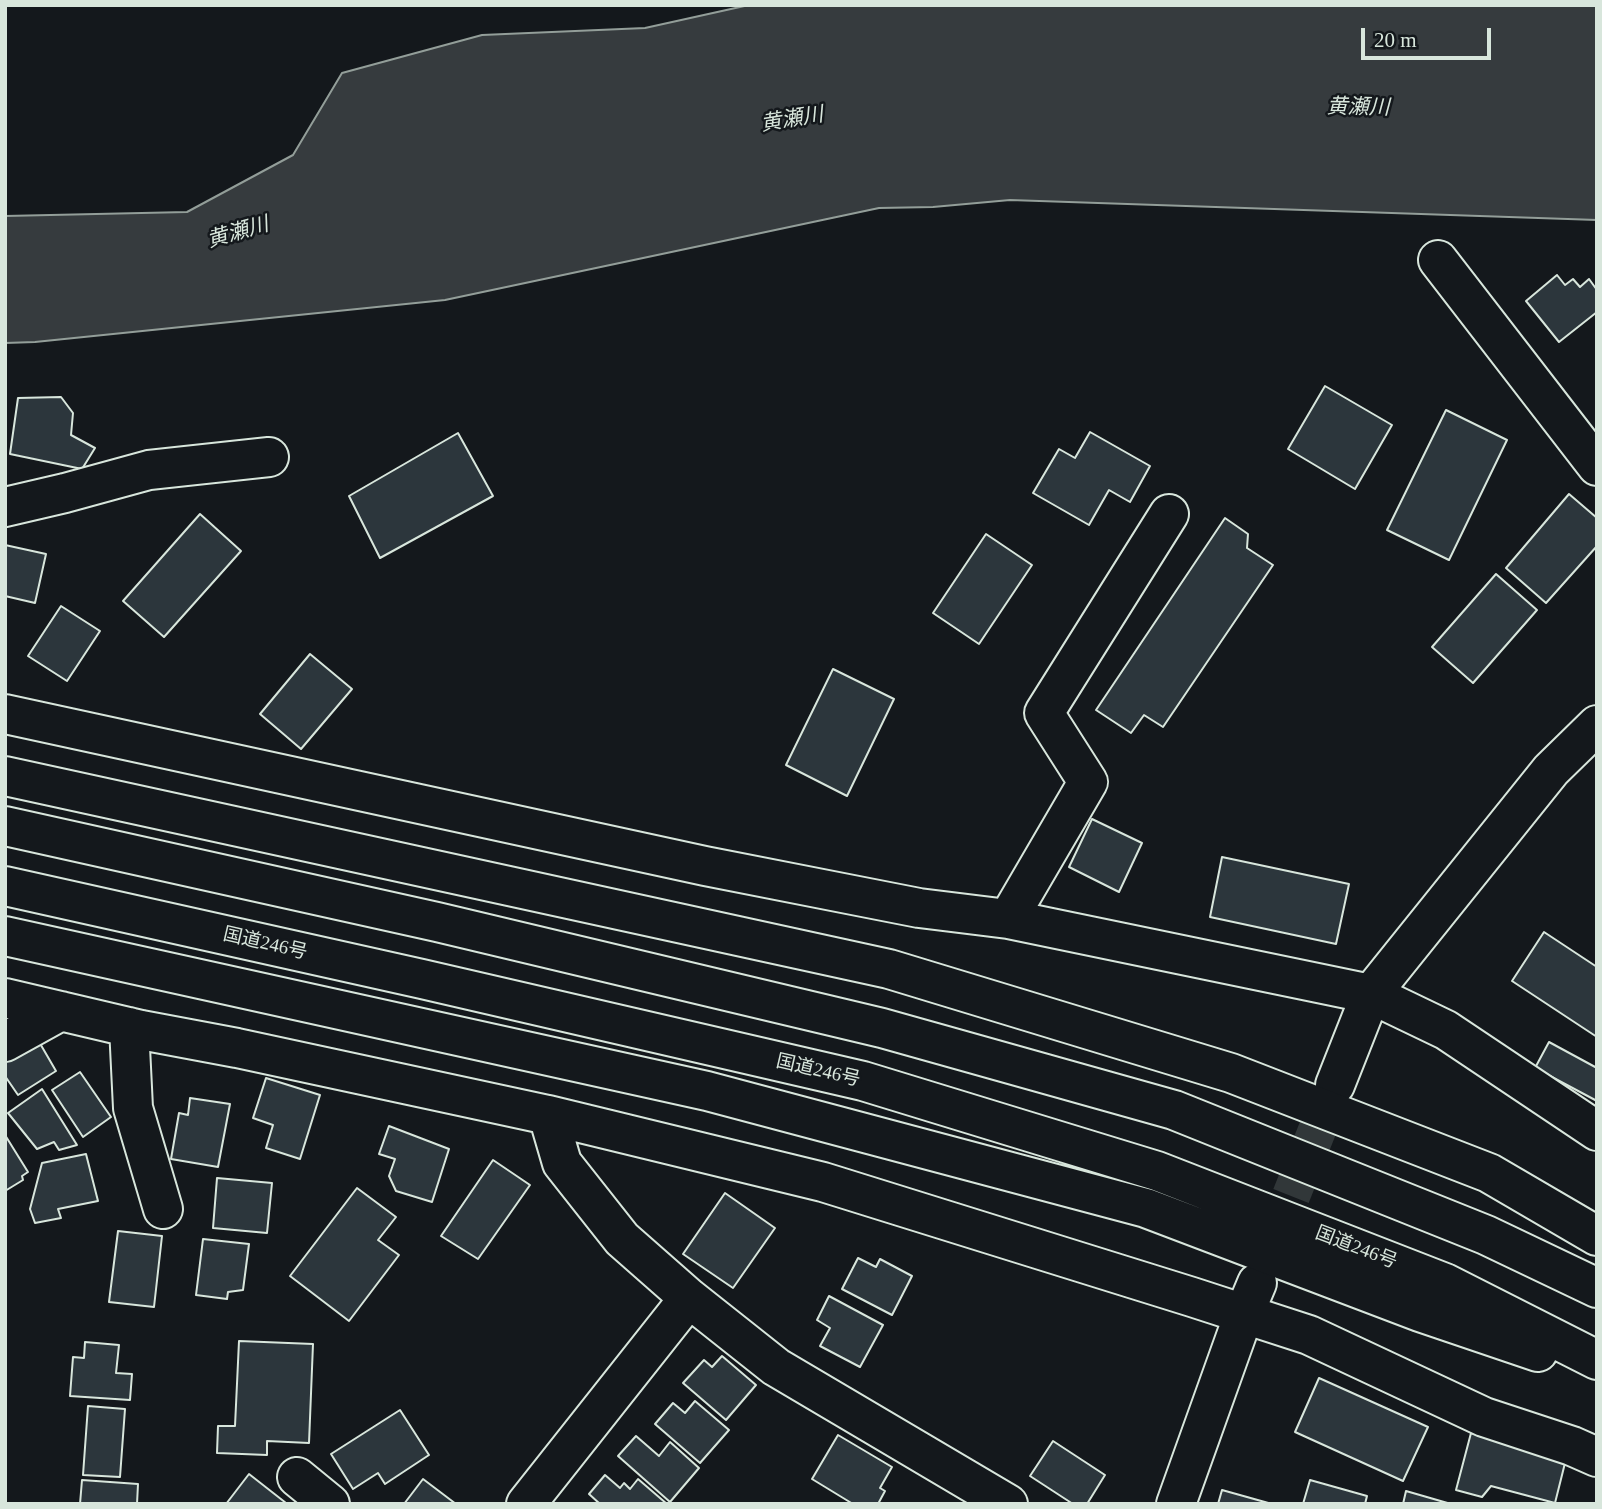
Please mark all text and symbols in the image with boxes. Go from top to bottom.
scale bar [1364,14,1494,58]
text: 20 m [1374,28,1417,52]
water label: 黄瀬川 [1326,95,1390,121]
water label: 黄瀬川 [759,103,825,137]
water label: 黄瀬川 [204,212,272,254]
street label: 国道246号 [221,923,309,965]
street label: 国道246号 [774,1050,862,1092]
street label: 国道246号 [1312,1222,1400,1274]

